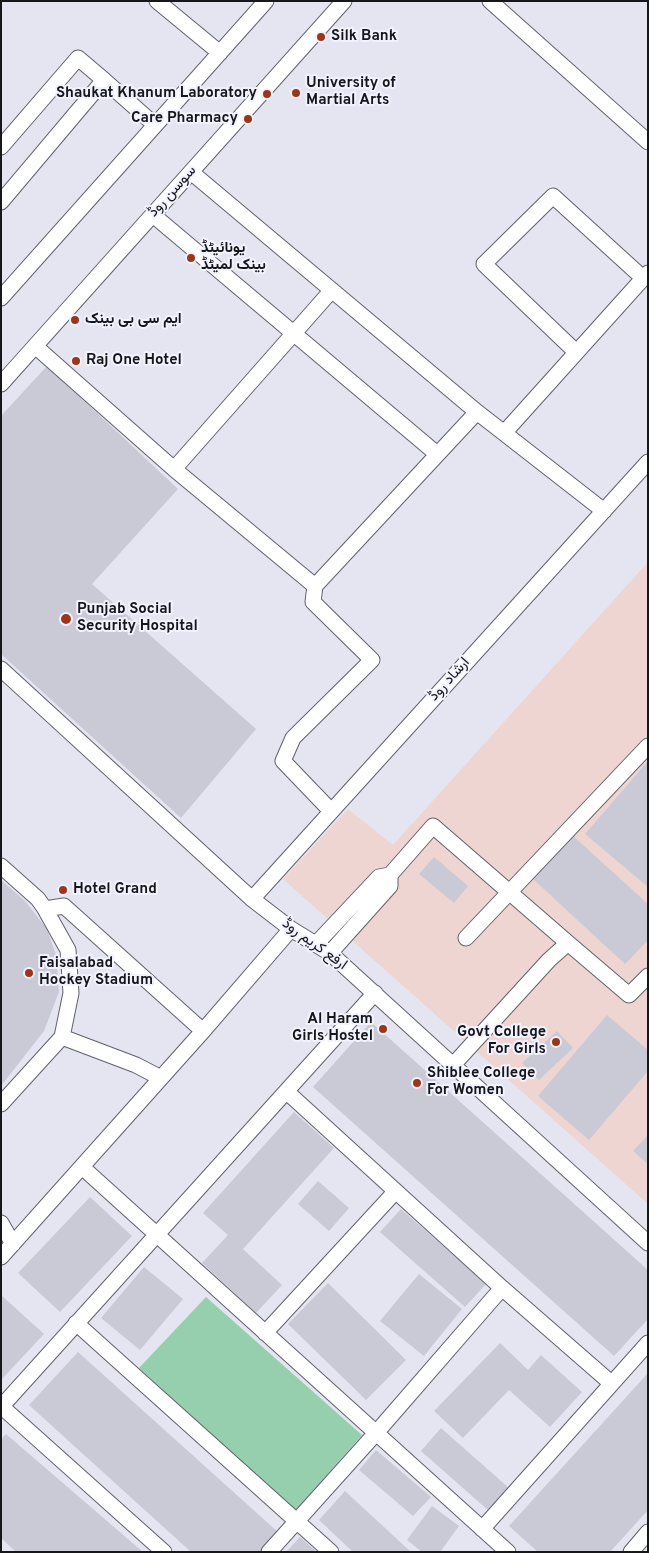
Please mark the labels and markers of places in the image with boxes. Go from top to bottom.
place label: Silk Bank [331,28,397,46]
marker: Silk Bank [315,31,327,43]
place label: University of Martial Arts [306,75,396,110]
place label: Shaukat Khanum Laboratory [56,85,257,103]
marker: University of Martial Arts [290,87,302,99]
marker: Shaukat Khanum Laboratory [261,88,273,100]
place label: Care Pharmacy [131,110,238,128]
marker: Care Pharmacy [242,113,254,125]
place label: یونائیٹڈ بینک لمیٹڈ [201,240,266,275]
marker: یونائیٹڈ بینک لمیٹڈ [185,252,197,264]
place label: ایم سی بی بینک [85,311,182,329]
marker: ایم سی بی بینک [69,314,81,326]
place label: Raj One Hotel [86,352,182,370]
marker: Raj One Hotel [70,355,82,367]
place label: Punjab Social Security Hospital [77,601,198,636]
marker: Punjab Social Security Hospital [59,612,73,626]
place label: Hotel Grand [73,881,157,899]
marker: Hotel Grand [57,884,69,896]
place label: Faisalabad Hockey Stadium [39,955,153,990]
marker: Faisalabad Hockey Stadium [23,967,35,979]
place label: Al Haram Girls Hostel [292,1011,373,1046]
marker: Al Haram Girls Hostel [377,1023,389,1035]
place label: Govt College For Girls [457,1024,546,1059]
marker: Govt College For Girls [550,1036,562,1048]
place label: Shiblee College For Women [427,1065,535,1100]
marker: Shiblee College For Women [411,1077,423,1089]

